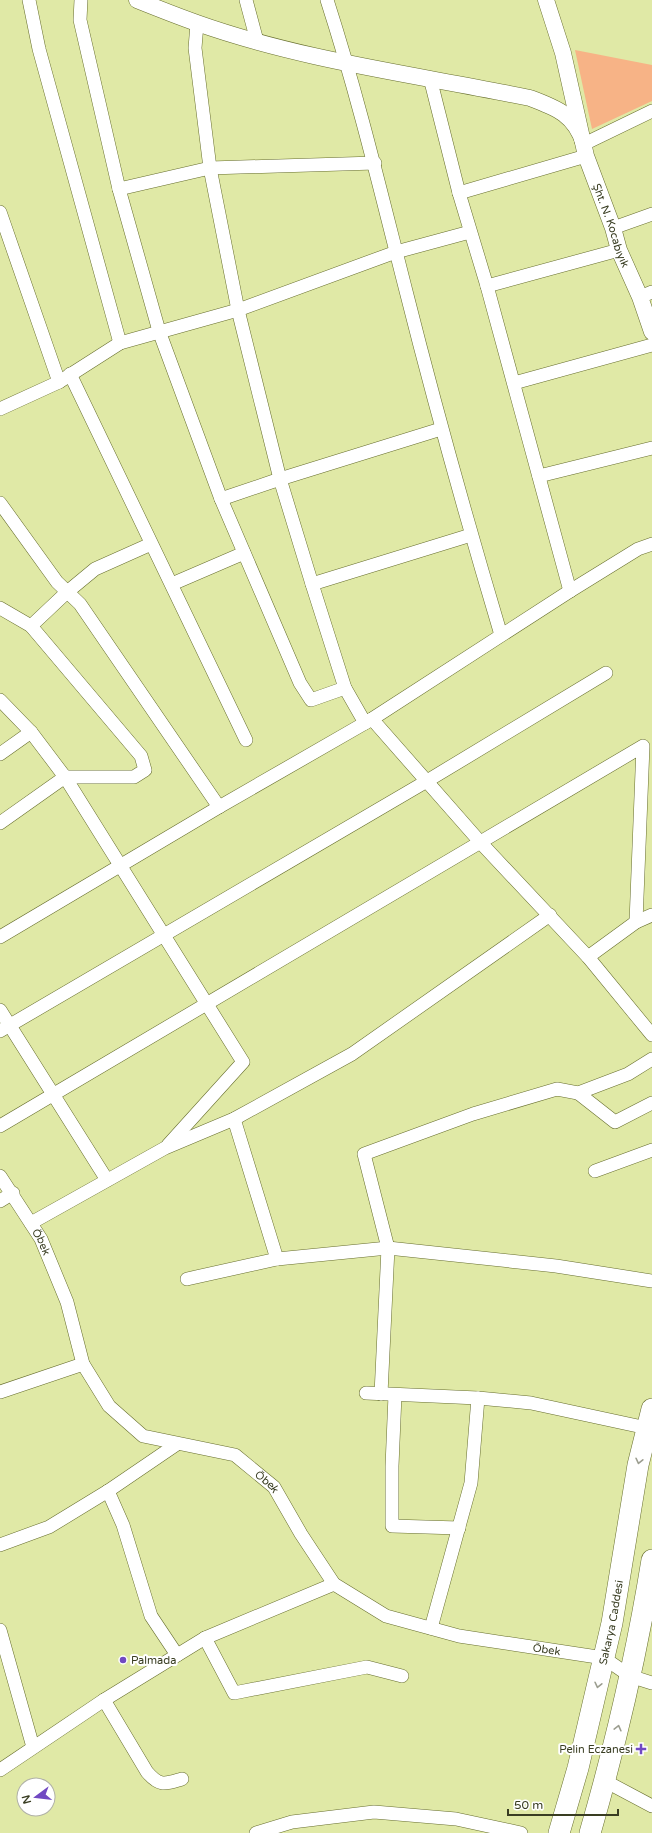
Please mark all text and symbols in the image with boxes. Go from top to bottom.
street label: Şht. N. Kocabıyık [590,181,632,269]
street label: Öbek [29,1226,53,1257]
one-way arrow [635,1457,644,1464]
street label: Öbek [252,1468,282,1495]
street label: Sakarya Caddesi [596,1579,625,1666]
street label: Öbek [532,1641,561,1658]
place label: Palmada [131,1654,176,1667]
marker: Palmada [118,1655,128,1665]
one-way arrow [594,1681,602,1688]
one-way arrow [613,1725,622,1732]
place label: Pelin Eczanesi [559,1743,633,1756]
marker: Pelin Eczanesi [636,1744,646,1754]
north arrow [16,1777,56,1817]
scale bar [508,1791,618,1817]
text: N [19,1794,34,1805]
text: 50 m [514,1798,543,1812]

